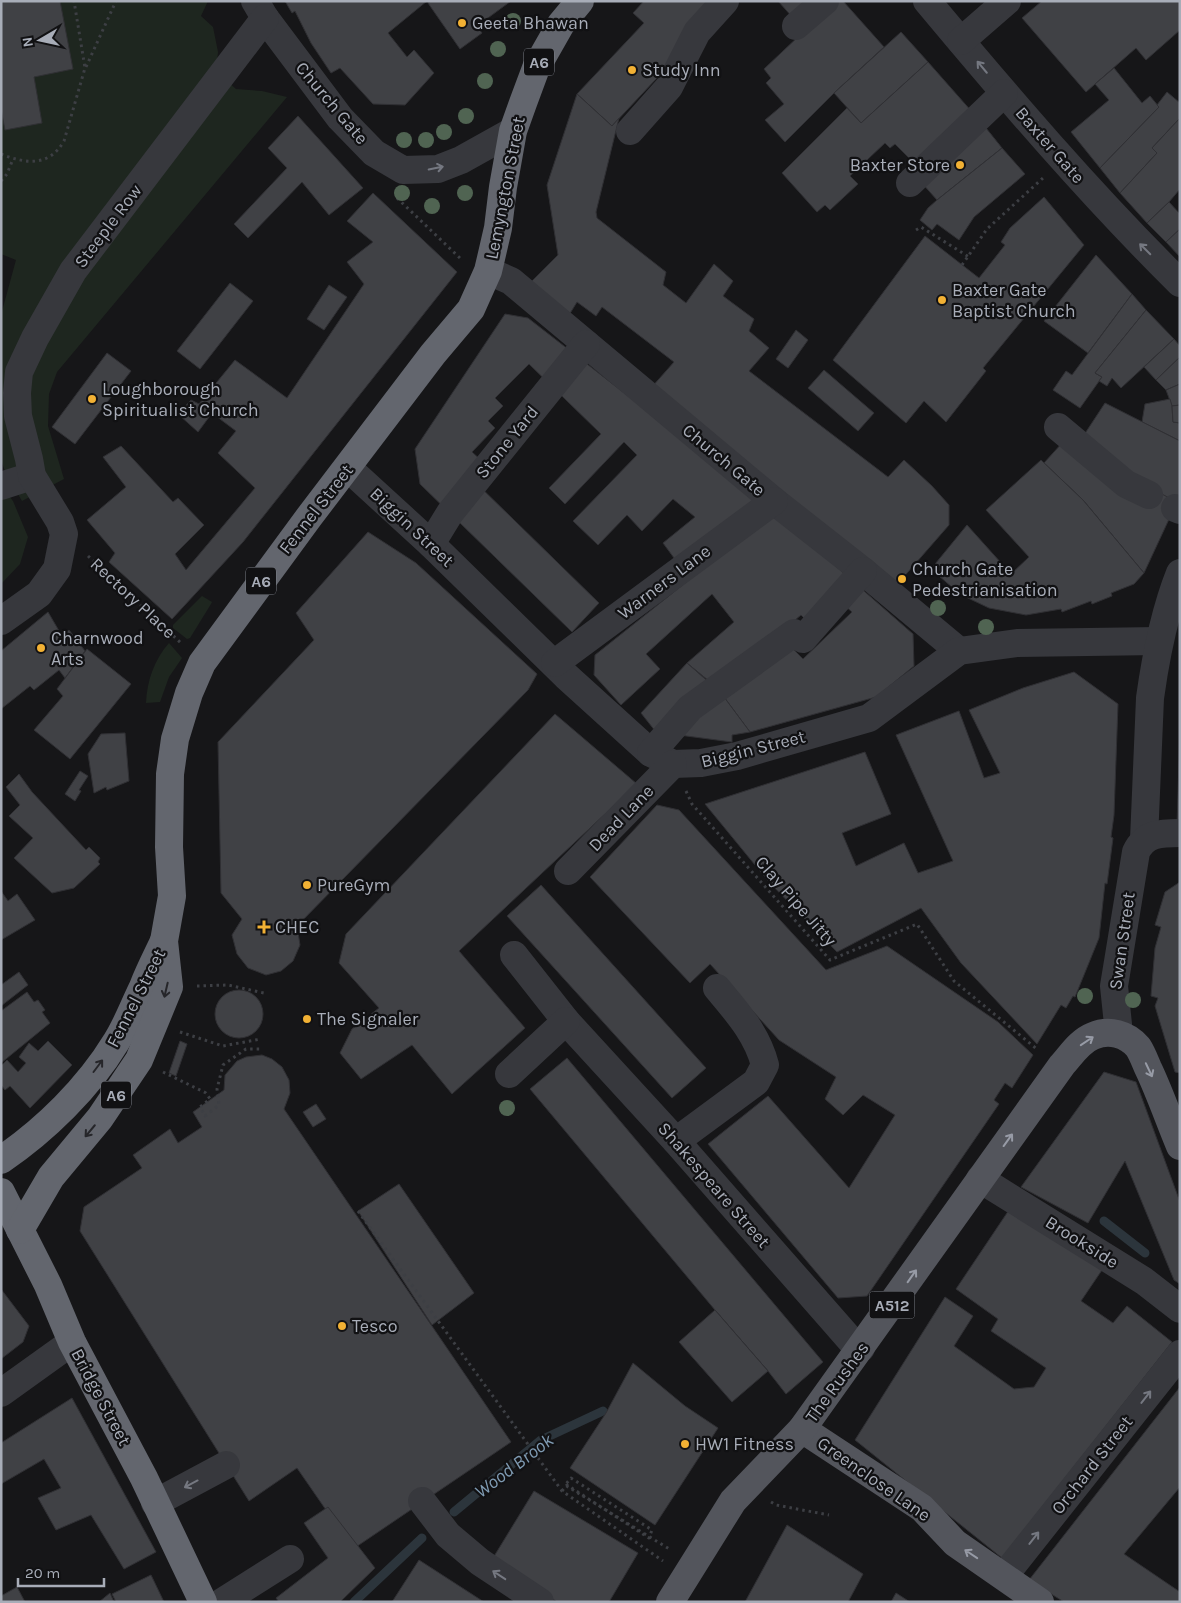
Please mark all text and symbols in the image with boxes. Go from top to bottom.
place label: Geeta Bhawan [472,12,589,34]
north arrow [15,15,65,65]
marker: Geeta Bhawan [456,17,468,29]
text: N [18,36,37,48]
road number: A6 [524,48,554,76]
street label: Church Gate [291,57,373,149]
place label: Study Inn [642,59,721,81]
one-way arrow [977,61,988,74]
marker: Study Inn [626,64,638,76]
street label: Baxter Gate [1011,102,1089,188]
street label: Lemyngton Street [480,114,530,261]
place label: Baxter Store [850,154,950,176]
marker: Baxter Store [954,159,966,171]
one-way arrow [428,162,444,172]
street label: Steeple Row [69,180,147,272]
one-way arrow [1139,243,1151,255]
place label: Baxter Gate Baptist Church [952,279,1076,322]
marker: Baxter Gate Baptist Church [936,294,948,306]
place label: Loughborough Spiritualist Church [102,378,259,421]
marker: Loughborough Spiritualist Church [86,393,98,405]
street label: Stone Yard [471,401,543,483]
street label: Church Gate [678,419,770,501]
street label: Fennel Street [274,460,358,558]
street label: Biggin Street [365,483,459,572]
street label: Warners Lane [613,540,715,624]
street label: Rectory Place [86,553,180,643]
place label: Church Gate Pedestrianisation [912,558,1058,601]
road number: A6 [246,568,276,594]
marker: Church Gate Pedestrianisation [896,573,908,585]
place label: Charnwood Arts [51,627,144,670]
marker: Charnwood Arts [35,642,47,654]
street label: Biggin Street [699,725,808,773]
street label: Dead Lane [584,780,658,856]
street label: Clay Pipe Jitty [751,851,842,951]
place label: PureGym [317,874,390,896]
marker: PureGym [301,879,313,891]
street label: Swan Street [1104,891,1140,991]
place label: CHEC [275,916,319,938]
marker: CHEC [257,920,271,934]
street label: Fennel Street [102,945,170,1051]
one-way arrow [161,981,170,997]
place label: The Signaler [317,1008,419,1030]
marker: The Signaler [301,1013,313,1025]
one-way arrow [1079,1036,1093,1046]
one-way arrow [93,1060,104,1073]
one-way arrow [1145,1062,1154,1077]
road number: A6 [101,1082,131,1108]
street label: Shakespeare Street [653,1118,775,1253]
one-way arrow [84,1124,95,1137]
one-way arrow [1003,1134,1014,1147]
street label: Brookside [1041,1211,1123,1273]
one-way arrow [907,1269,917,1283]
road number: A512 [870,1292,914,1318]
place label: Tesco [352,1315,398,1337]
marker: Tesco [336,1320,348,1332]
street label: The Rushes [800,1337,874,1427]
street label: Bridge Street [66,1345,136,1450]
one-way arrow [1141,1390,1151,1404]
street label: Orchard Street [1047,1411,1137,1519]
water label: Wood Brook [470,1429,558,1503]
street label: Greenclose Lane [813,1432,935,1526]
place label: HW1 Fitness [695,1433,794,1455]
marker: HW1 Fitness [679,1438,691,1450]
one-way arrow [184,1479,199,1489]
one-way arrow [1029,1532,1040,1545]
one-way arrow [965,1549,979,1559]
scale bar [18,1556,104,1588]
text: 20 m [25,1564,60,1582]
one-way arrow [493,1570,507,1580]

